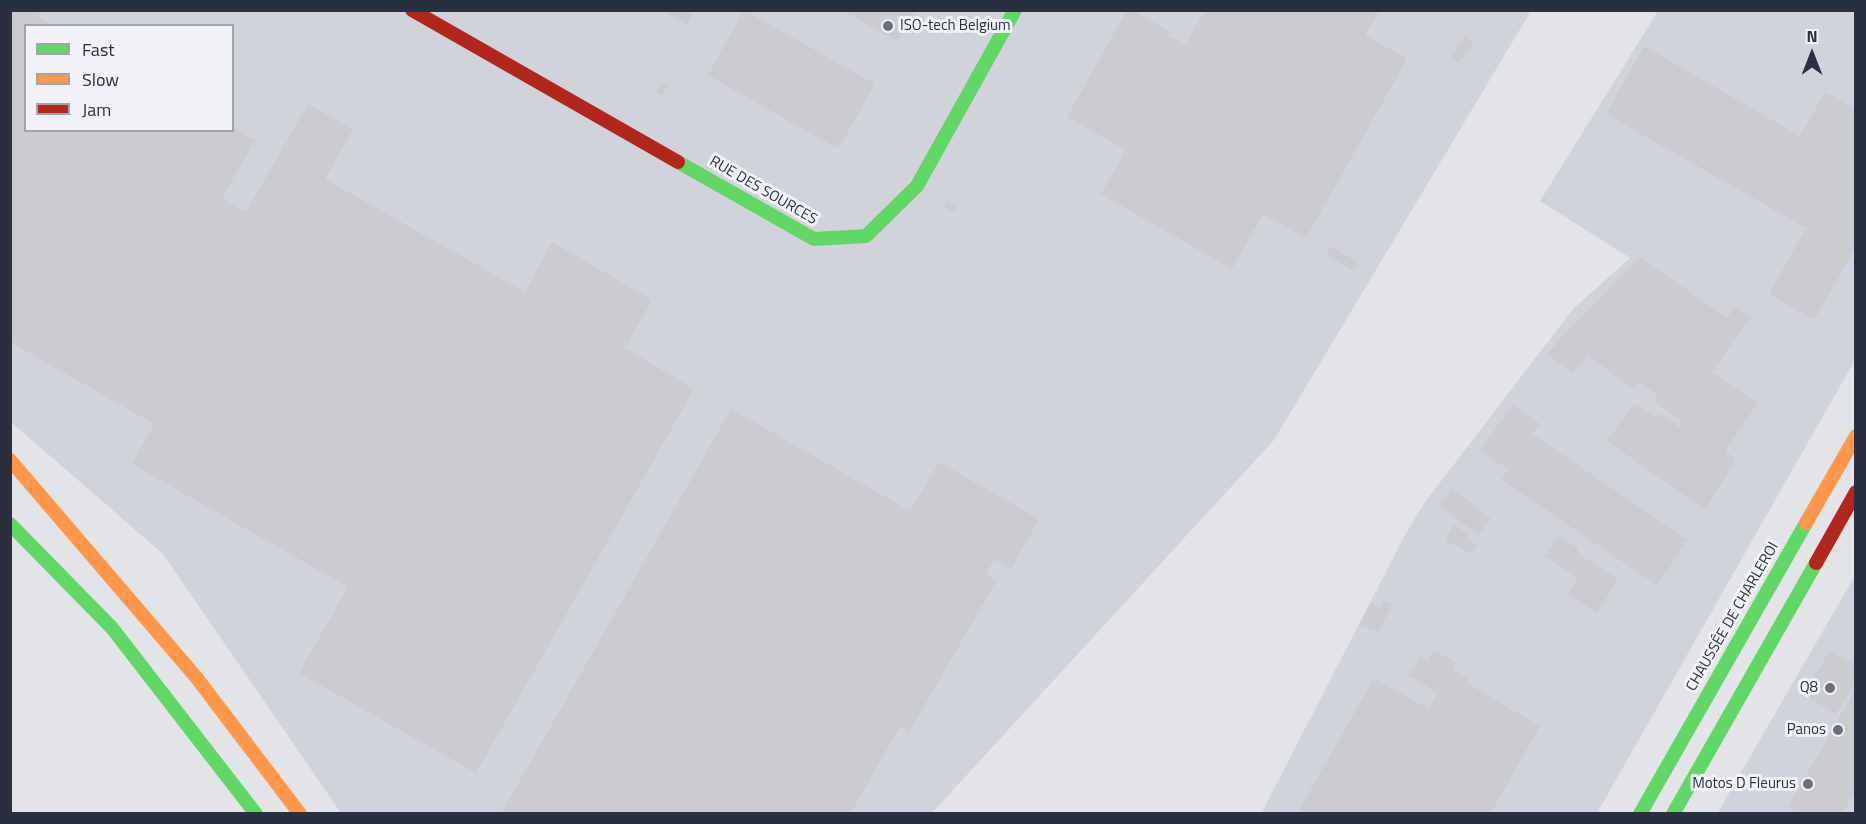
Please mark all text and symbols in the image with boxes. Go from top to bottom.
place label: ISO-tech Belgium [900,17,1011,35]
marker: ISO-tech Belgium [881,19,895,33]
legend [24,24,234,132]
north arrow [1782,24,1842,84]
text: N [1806,24,1818,48]
text: Fast [82,36,115,63]
text: Slow [82,66,119,93]
text: Jam [82,96,111,123]
street label: RUE DES SOURCES [706,153,820,229]
street label: CHAUSSÉE DE CHARLEROI [1683,539,1783,695]
place label: Q8 [1800,679,1818,697]
marker: Q8 [1823,681,1837,695]
place label: Panos [1787,721,1826,739]
marker: Panos [1831,723,1845,737]
place label: Motos D Fleurus [1692,775,1796,793]
marker: Motos D Fleurus [1801,777,1815,791]

